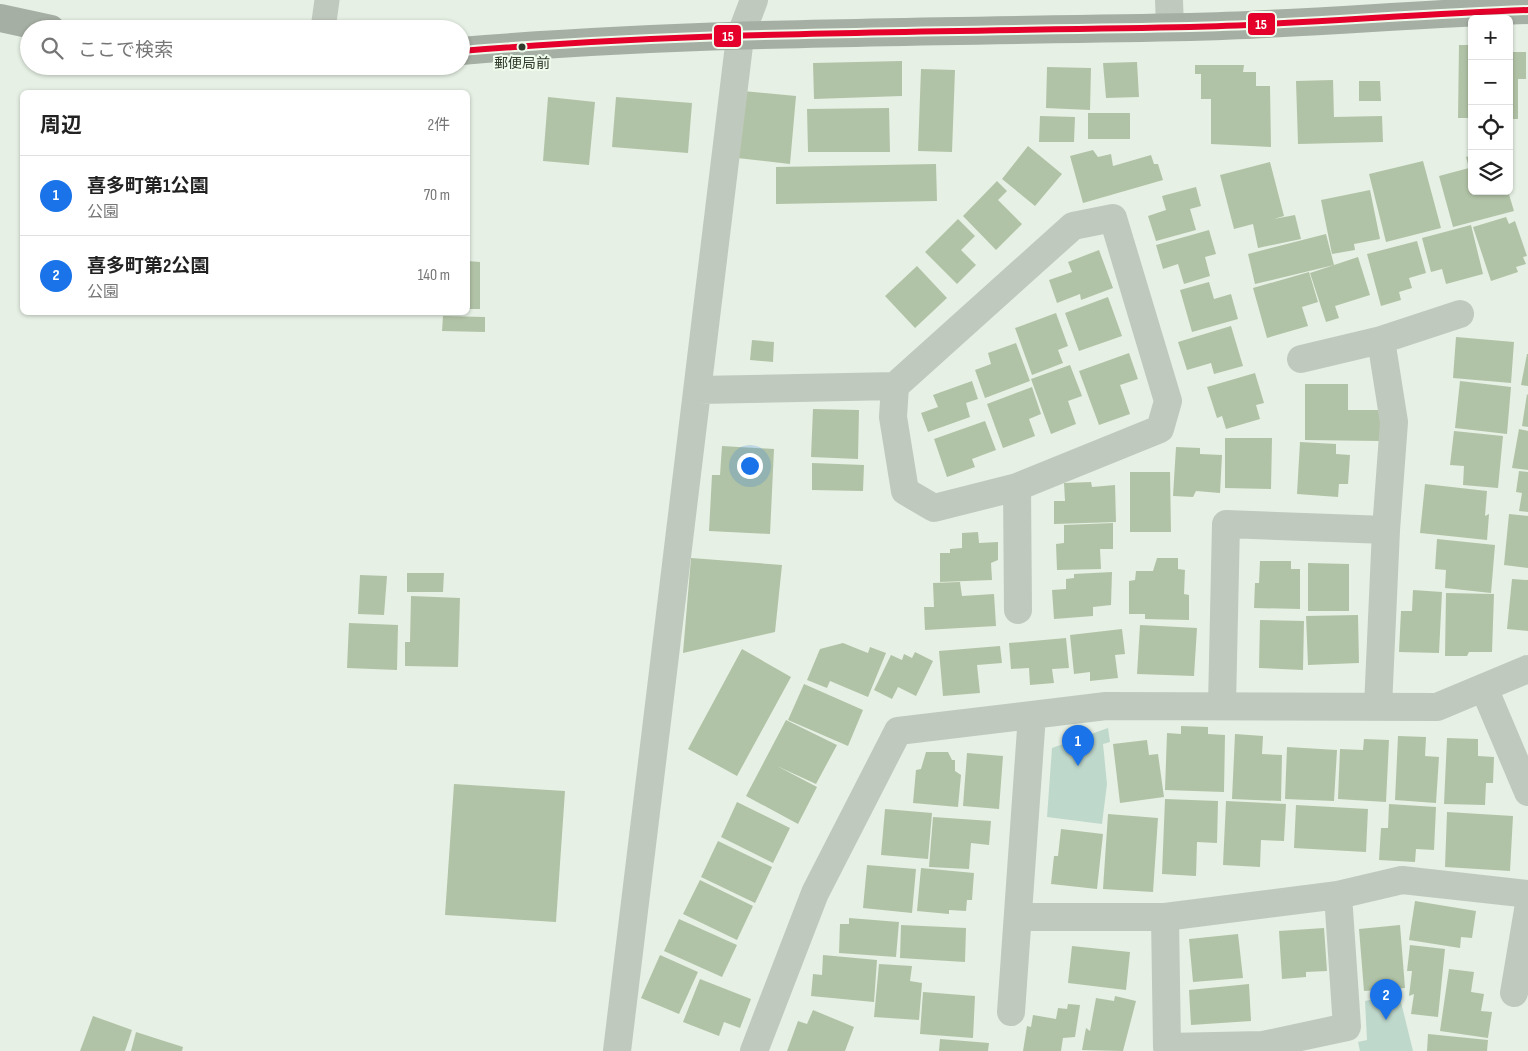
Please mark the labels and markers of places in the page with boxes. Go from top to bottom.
marker: 郵便局前 [517,42,527,52]
place label: 郵便局前 [494,55,550,72]
pin: 1 [1062,725,1094,766]
pin: 2 [1370,979,1402,1020]

